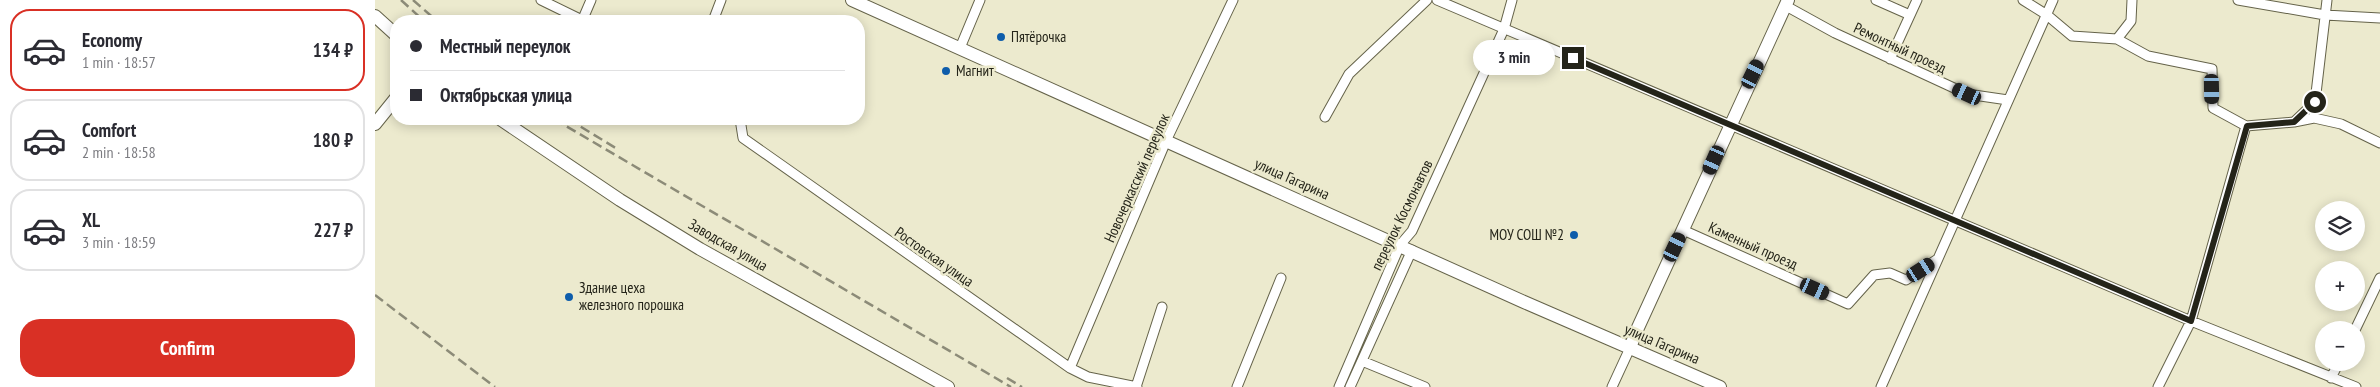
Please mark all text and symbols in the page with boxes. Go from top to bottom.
street label: Ремонтный проезд [1851,18,1950,77]
place label: Пятёрочка [1011,27,1066,46]
icon: car [22,28,67,73]
text: Economy [82,28,142,52]
marker: Пятёрочка [995,31,1007,43]
text: Местный переулок [440,34,571,58]
text: 134 ₽ [313,38,353,62]
callout: 3 min [1473,40,1555,76]
text: 3 min [1498,47,1530,67]
route end [1562,47,1584,69]
text: 1 min · 18:57 [82,52,156,72]
car [1739,57,1766,91]
place label: Магнит [956,61,994,80]
marker: Магнит [940,65,952,77]
car [2204,74,2219,104]
car [1950,81,1983,107]
text: Октябрьская улица [440,83,572,107]
route start [2304,91,2326,113]
street label: Новочеркасский переулок [1100,110,1174,245]
icon: car [22,118,67,163]
text: Comfort [82,118,136,142]
text: 180 ₽ [313,128,353,152]
text: 2 min · 18:58 [82,142,156,162]
car [1701,143,1726,177]
street label: улица Гагарина [1252,154,1333,203]
street label: переулок Космонавтов [1367,156,1437,273]
map controls [2315,201,2365,371]
button: layers [2315,201,2365,251]
icon: car [22,208,67,253]
text: XL [82,208,100,232]
street label: Заводская улица [685,214,771,275]
street label: Каменный проезд [1706,217,1801,274]
text: 227 ₽ [314,218,353,242]
street label: Ростовская улица [891,222,977,291]
place label: МОУ СОШ №2 [1489,225,1564,244]
marker: МОУ СОШ №2 [1568,229,1580,241]
car [1661,230,1688,264]
text: 3 min · 18:59 [82,232,156,252]
car [1904,256,1937,284]
button: + [2315,261,2365,311]
car [1798,276,1831,302]
place label: Здание цеха железного порошка [579,278,684,314]
marker: Здание цеха железного порошка [563,291,575,303]
button: Confirm [20,319,355,377]
street label: улица Гагарина [1622,319,1703,368]
button: − [2315,321,2365,371]

